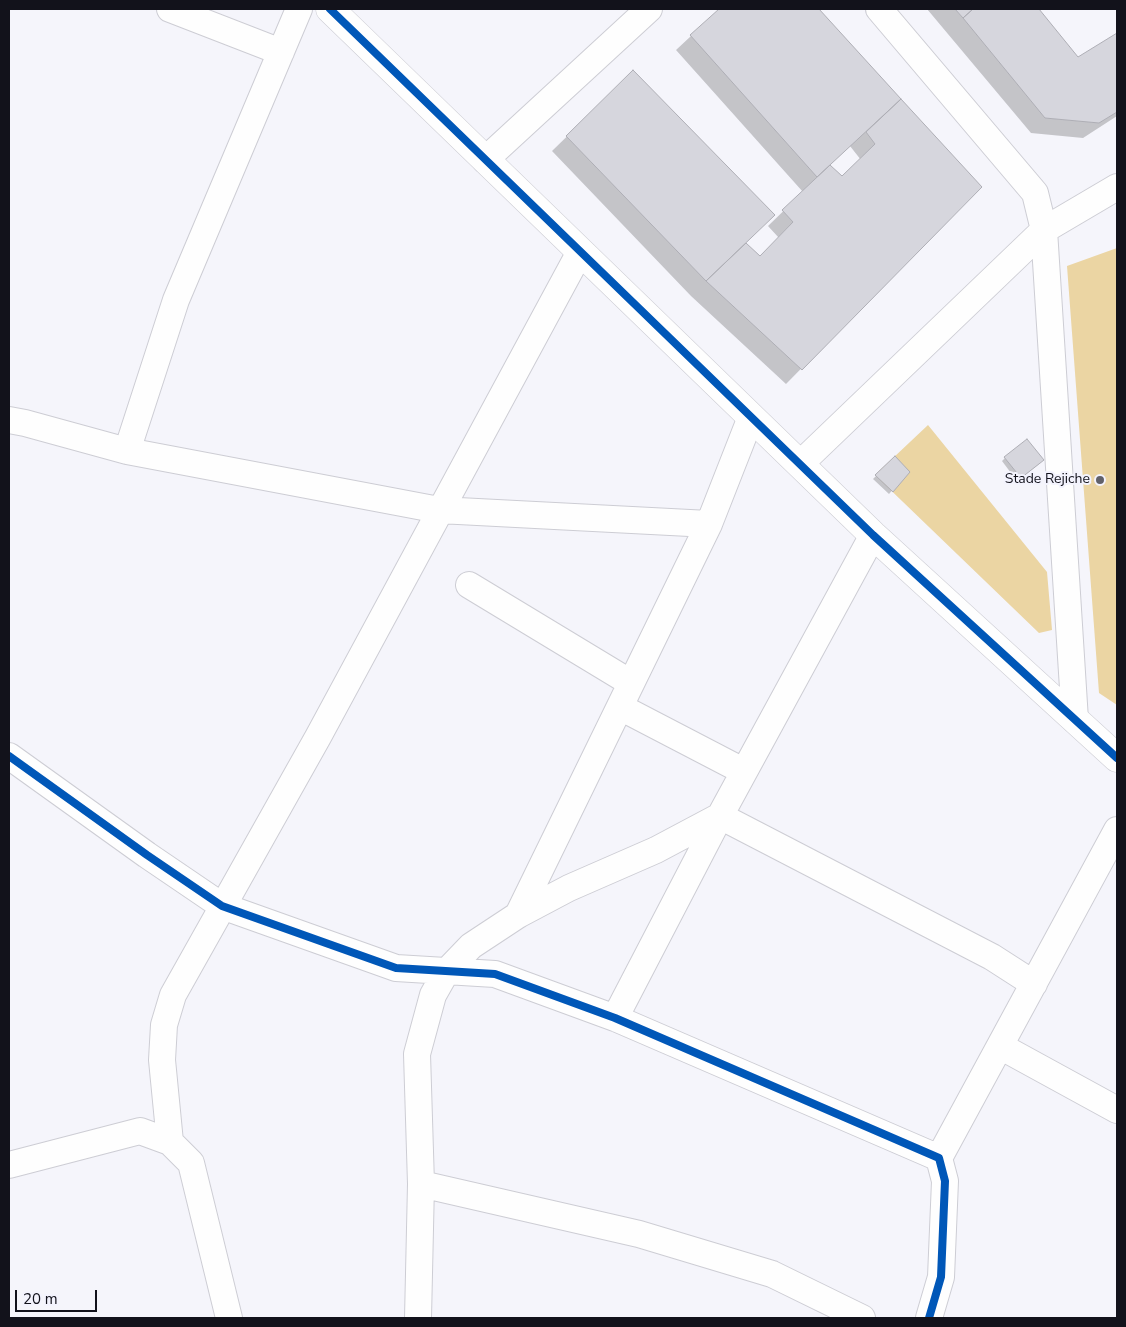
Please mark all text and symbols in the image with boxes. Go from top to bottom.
place label: Stade Rejiche [1005,472,1090,488]
marker: Stade Rejiche [1094,474,1106,486]
scale bar [18,1280,100,1312]
text: 20 m [23,1289,58,1309]

